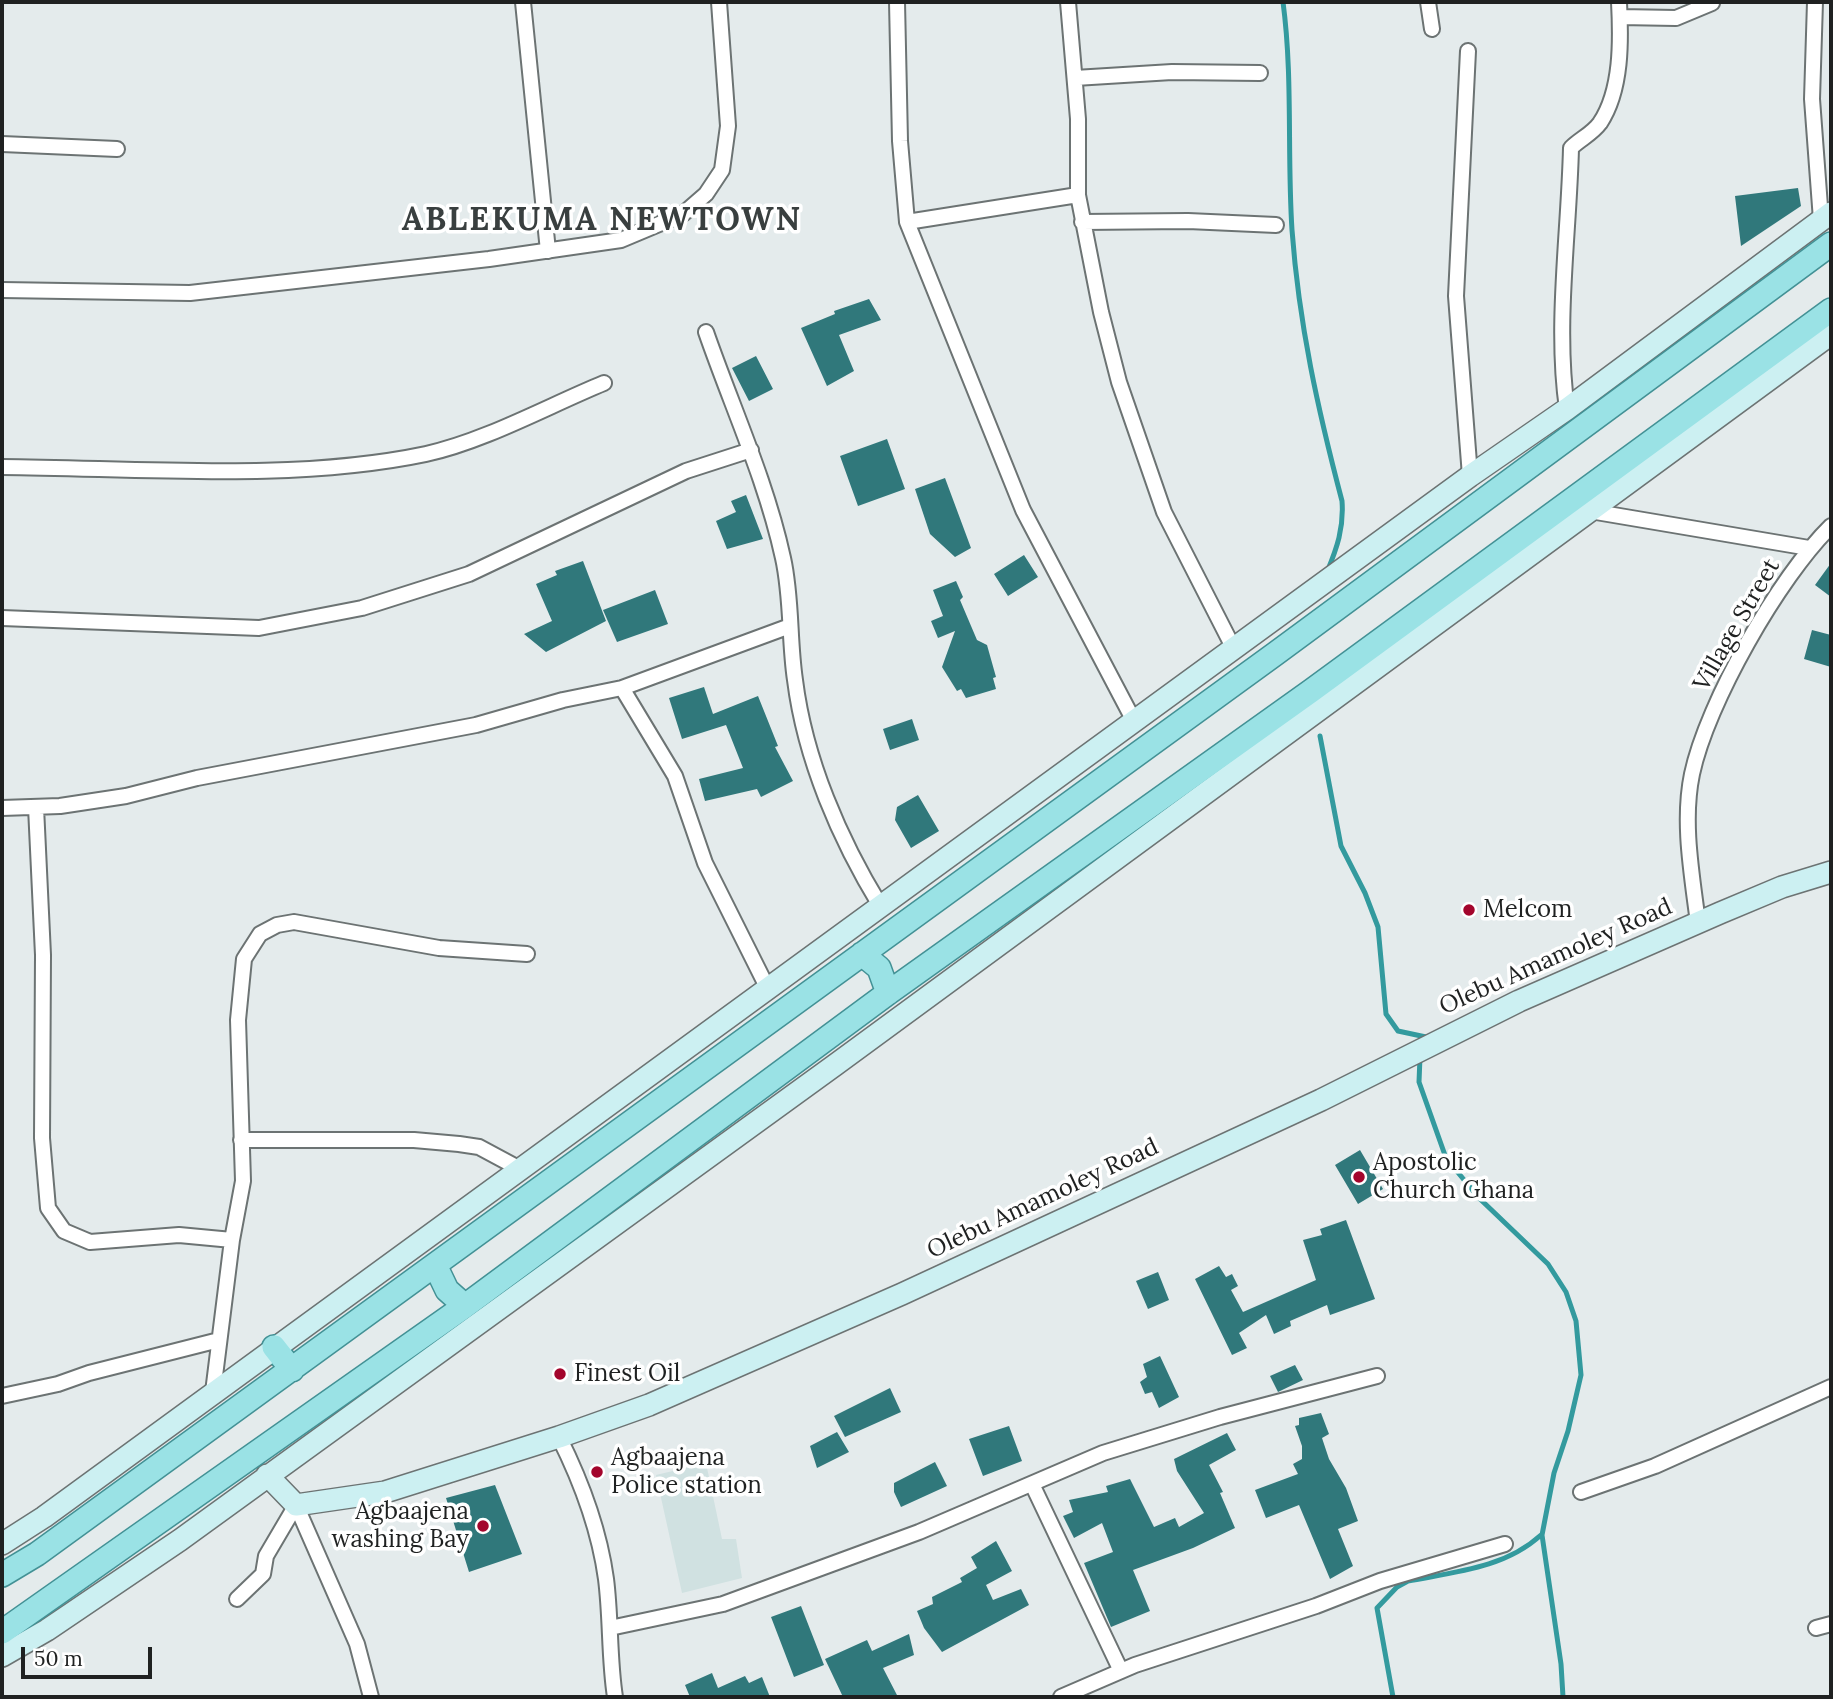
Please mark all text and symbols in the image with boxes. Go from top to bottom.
district label: ABLEKUMA NEWTOWN [404,202,800,240]
street label: Village Street [1688,554,1786,696]
street label: Olebu Amamoley Road [1435,893,1677,1021]
place label: Melcom [1483,896,1573,924]
marker: Melcom [1461,902,1477,918]
street label: Olebu Amamoley Road [923,1133,1163,1265]
place label: Apostolic Church Ghana [1373,1149,1534,1205]
marker: Apostolic Church Ghana [1351,1169,1367,1185]
place label: Finest Oil [574,1360,680,1388]
marker: Finest Oil [552,1366,568,1382]
place label: Agbaajena Police station [611,1444,762,1500]
marker: Agbaajena Police station [589,1464,605,1480]
place label: Agbaajena washing Bay [332,1498,469,1554]
marker: Agbaajena washing Bay [475,1518,491,1534]
scale bar [24,1632,156,1676]
text: 50 m [34,1645,83,1672]

